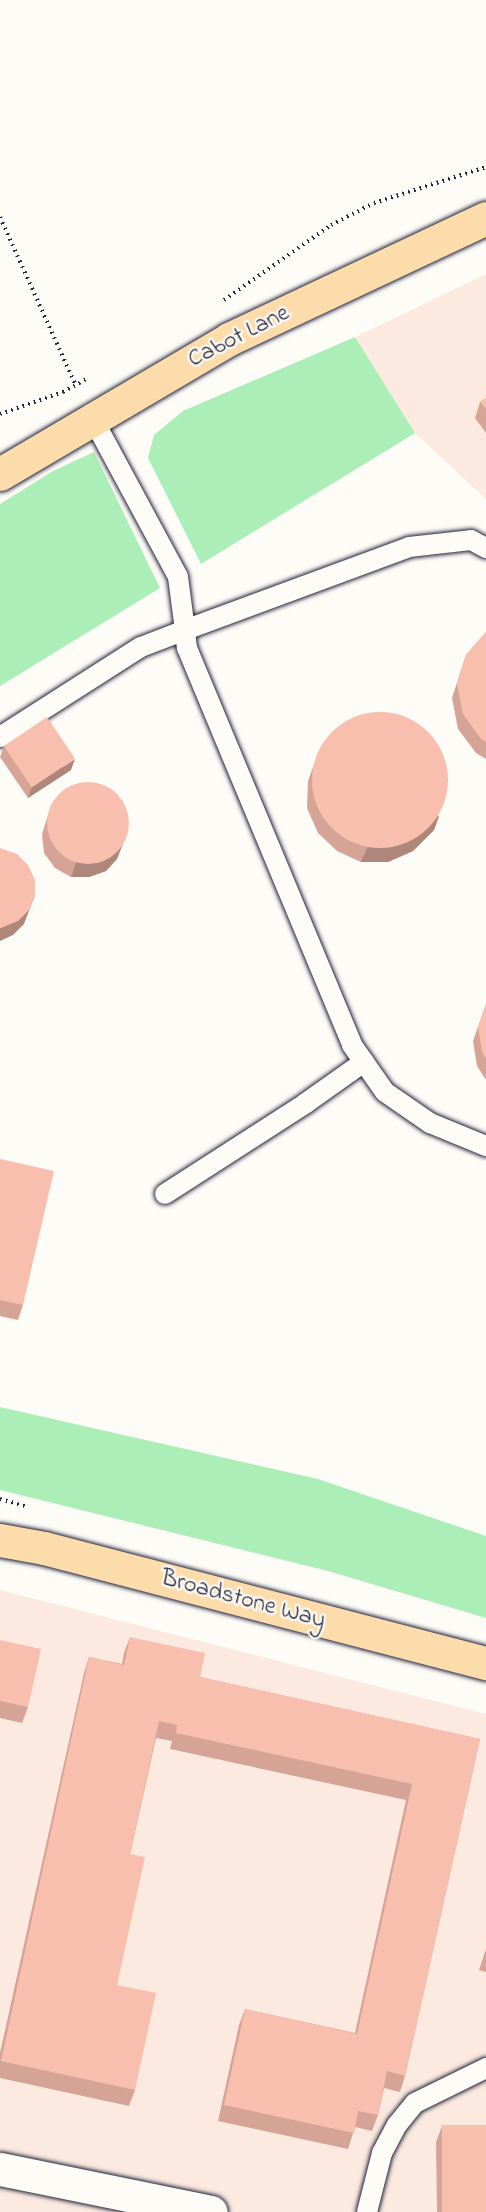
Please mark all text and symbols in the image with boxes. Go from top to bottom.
street label: Cabot Lane [184,299,294,375]
street label: Broadstone Way [158,1564,328,1636]

